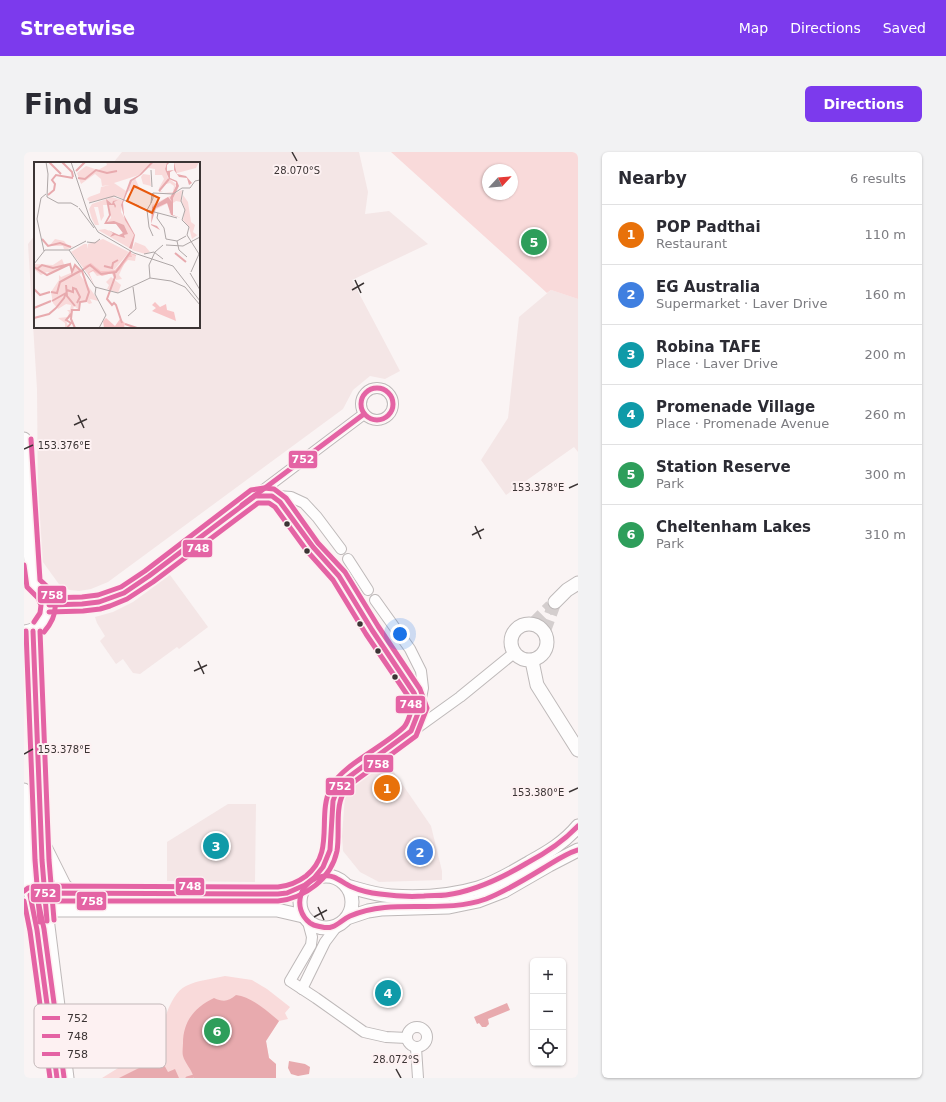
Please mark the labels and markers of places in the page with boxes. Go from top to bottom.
pin: 5 [521,227,547,257]
unlabelled marker [282,519,292,529]
unlabelled marker [302,546,312,556]
unlabelled marker [355,619,365,629]
unlabelled marker [373,646,383,656]
unlabelled marker [390,672,400,682]
pin: 1 [374,773,400,803]
pin: 3 [203,831,229,861]
pin: 2 [407,837,433,867]
pin: 4 [375,978,401,1008]
pin: 6 [204,1016,230,1046]

